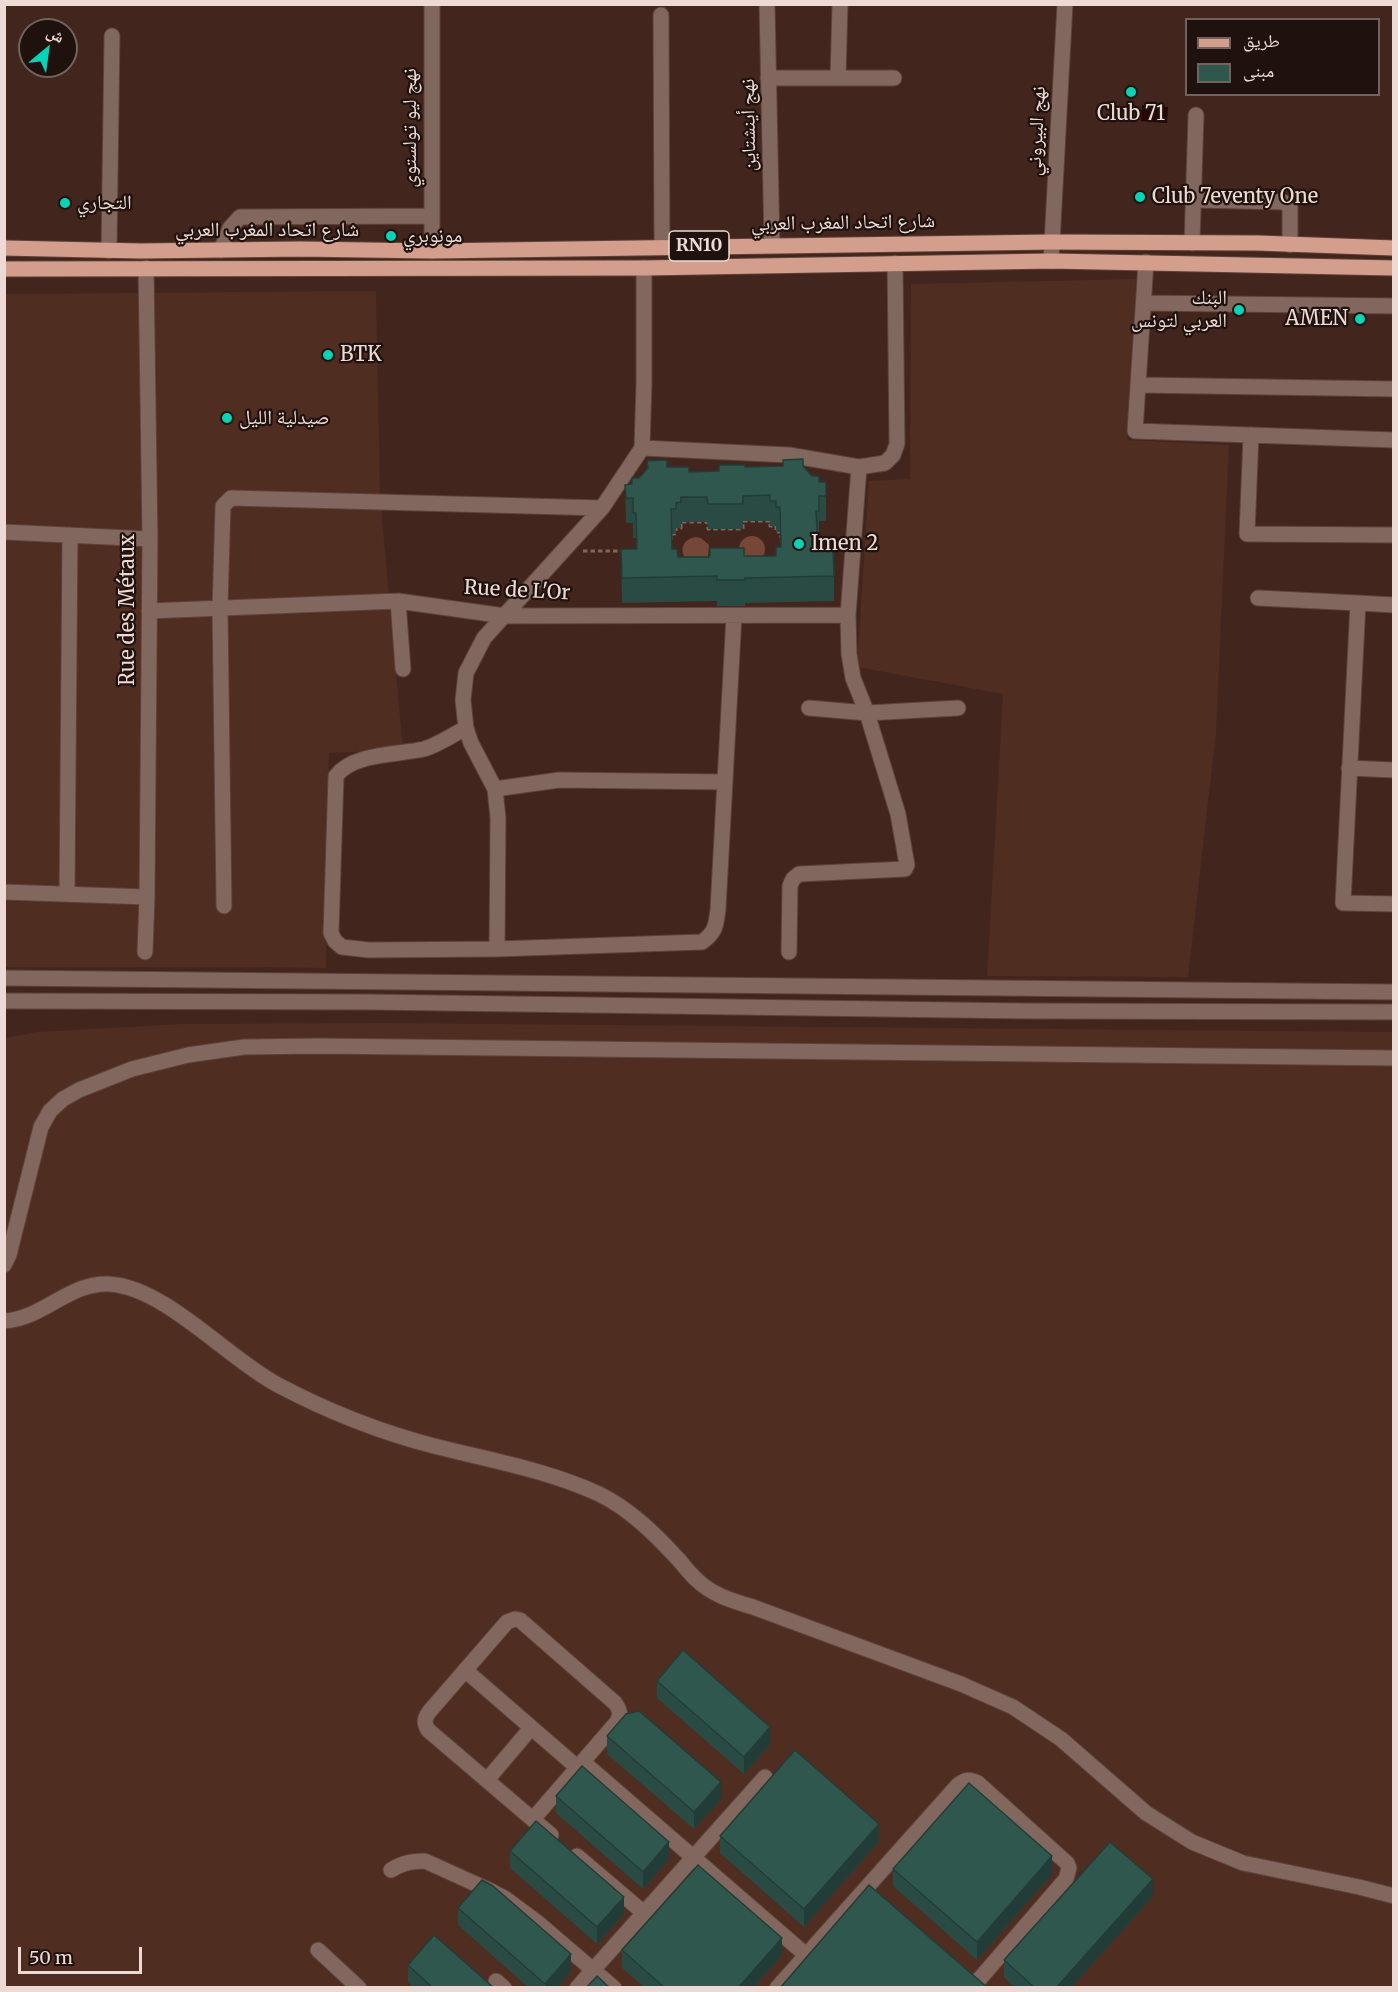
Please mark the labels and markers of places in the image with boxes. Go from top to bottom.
marker: Club 71 [1124,85,1138,99]
place label: Club 71 [1097,102,1165,126]
place label: Club 7eventy One [1152,185,1318,209]
marker: Club 7eventy One [1133,190,1147,204]
place label: التجاري [77,191,132,215]
marker: التجاري [58,196,72,210]
place label: مونوبري [403,224,462,248]
marker: مونوبري [384,229,398,243]
place label: البنك العربي لتونس [1131,286,1227,333]
marker: البنك العربي لتونس [1232,303,1246,317]
place label: AMEN [1285,307,1348,331]
marker: AMEN [1353,312,1367,326]
place label: BTK [340,343,382,367]
marker: BTK [321,348,335,362]
place label: صيدلية الليل [239,406,330,430]
marker: صيدلية الليل [220,411,234,425]
place label: Imen 2 [811,532,878,556]
marker: Imen 2 [792,537,806,551]

